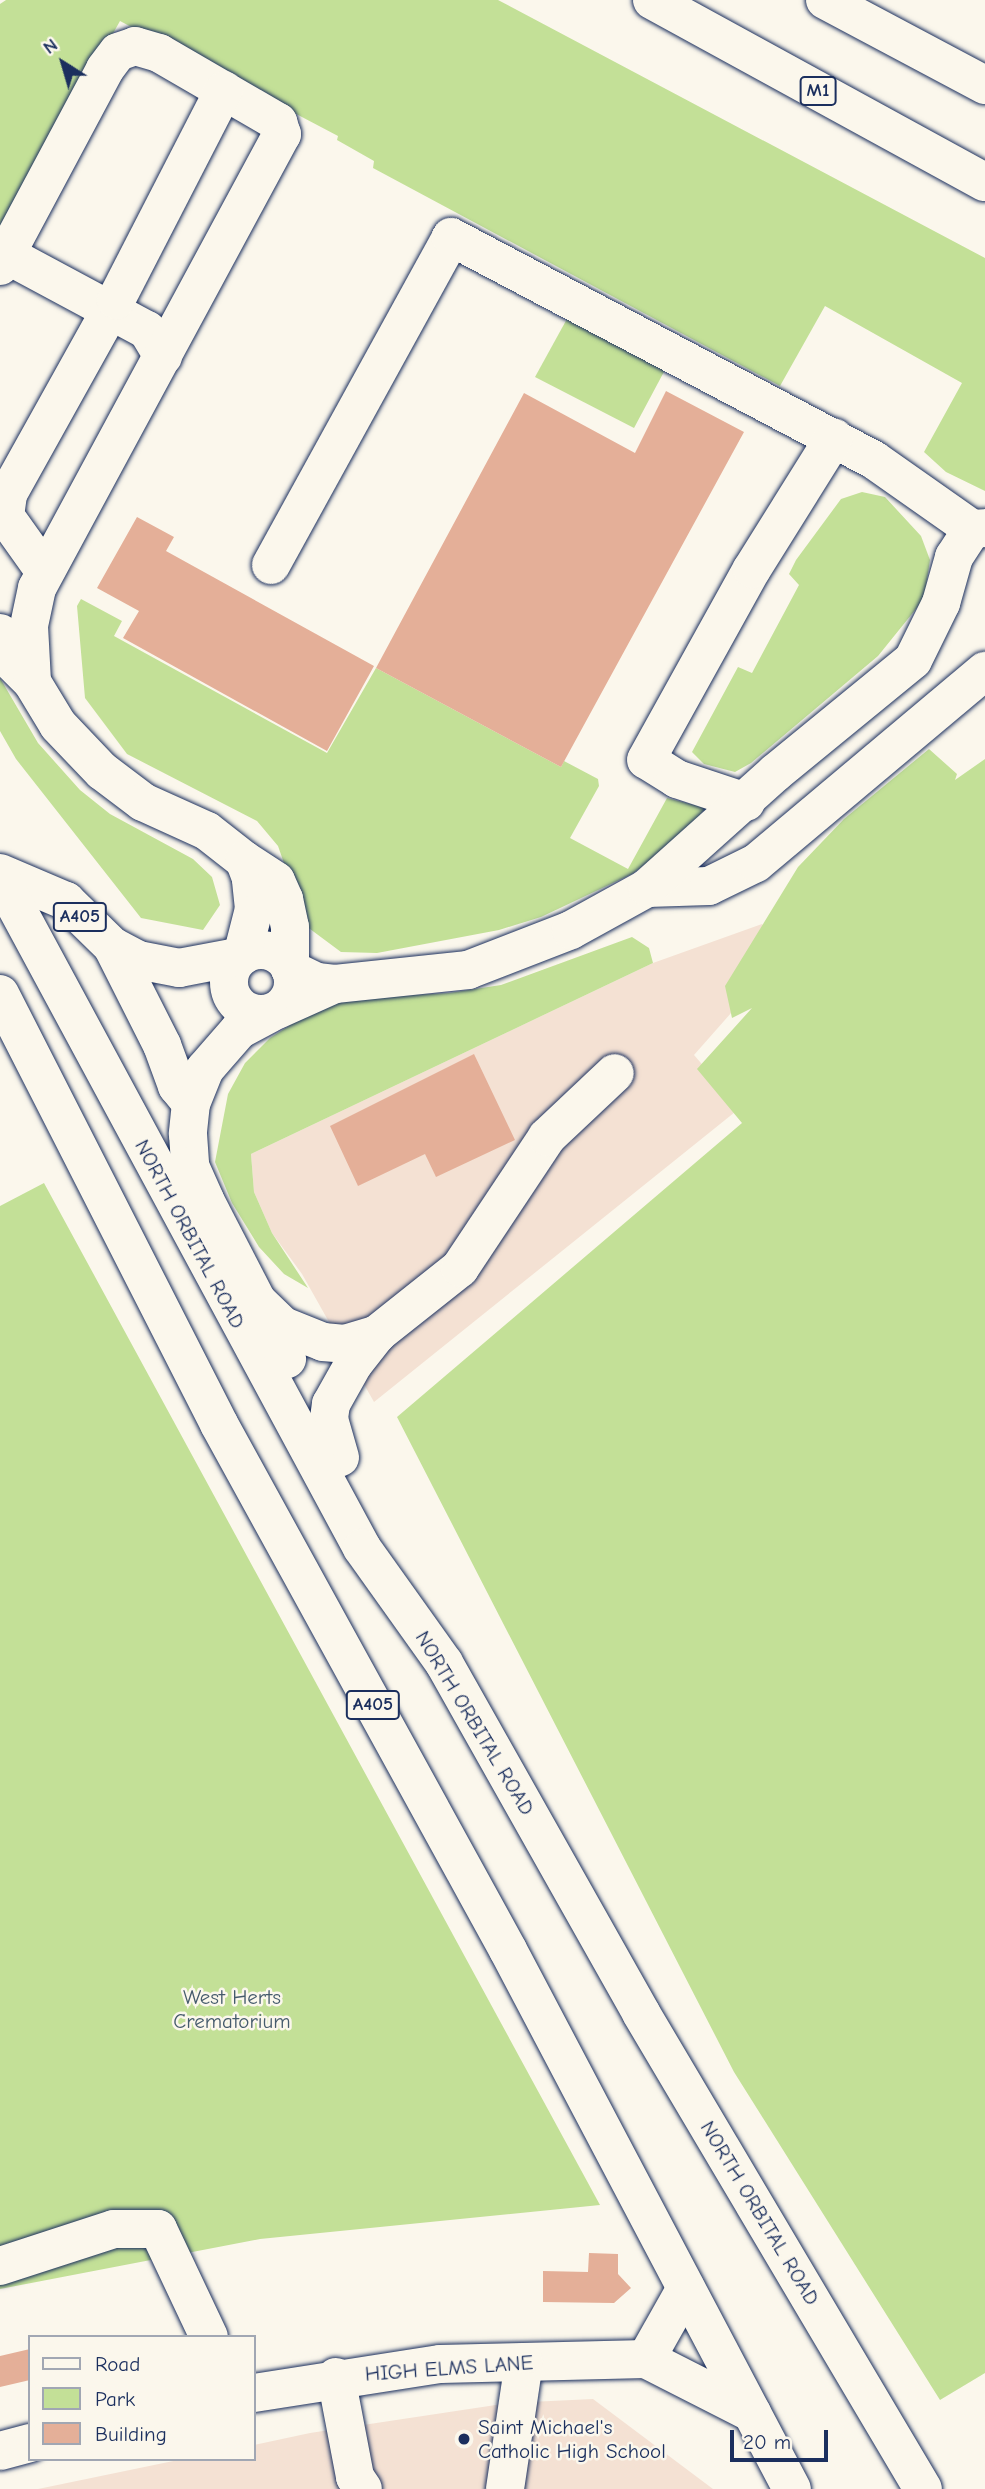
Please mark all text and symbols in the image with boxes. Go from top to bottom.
north arrow [28,28,98,98]
text: N [39,34,62,59]
road number: M1 [799,76,837,106]
road number: A405 [52,902,108,932]
street label: NORTH ORBITAL ROAD [129,1135,251,1333]
street label: NORTH ORBITAL ROAD [410,1626,540,1820]
road number: A405 [345,1690,401,1721]
park label: West Herts Crematorium [173,1984,291,2034]
street label: NORTH ORBITAL ROAD [695,2116,825,2310]
legend [28,2335,256,2461]
street label: HIGH ELMS LANE [364,2350,534,2386]
text: Road [95,2352,140,2376]
text: Park [95,2387,135,2411]
place label: Saint Michael's Catholic High School [478,2414,666,2464]
scale bar [733,2416,831,2460]
text: Building [95,2422,167,2446]
text: 20 m [743,2430,791,2454]
marker: Saint Michael's Catholic High School [456,2431,472,2447]

